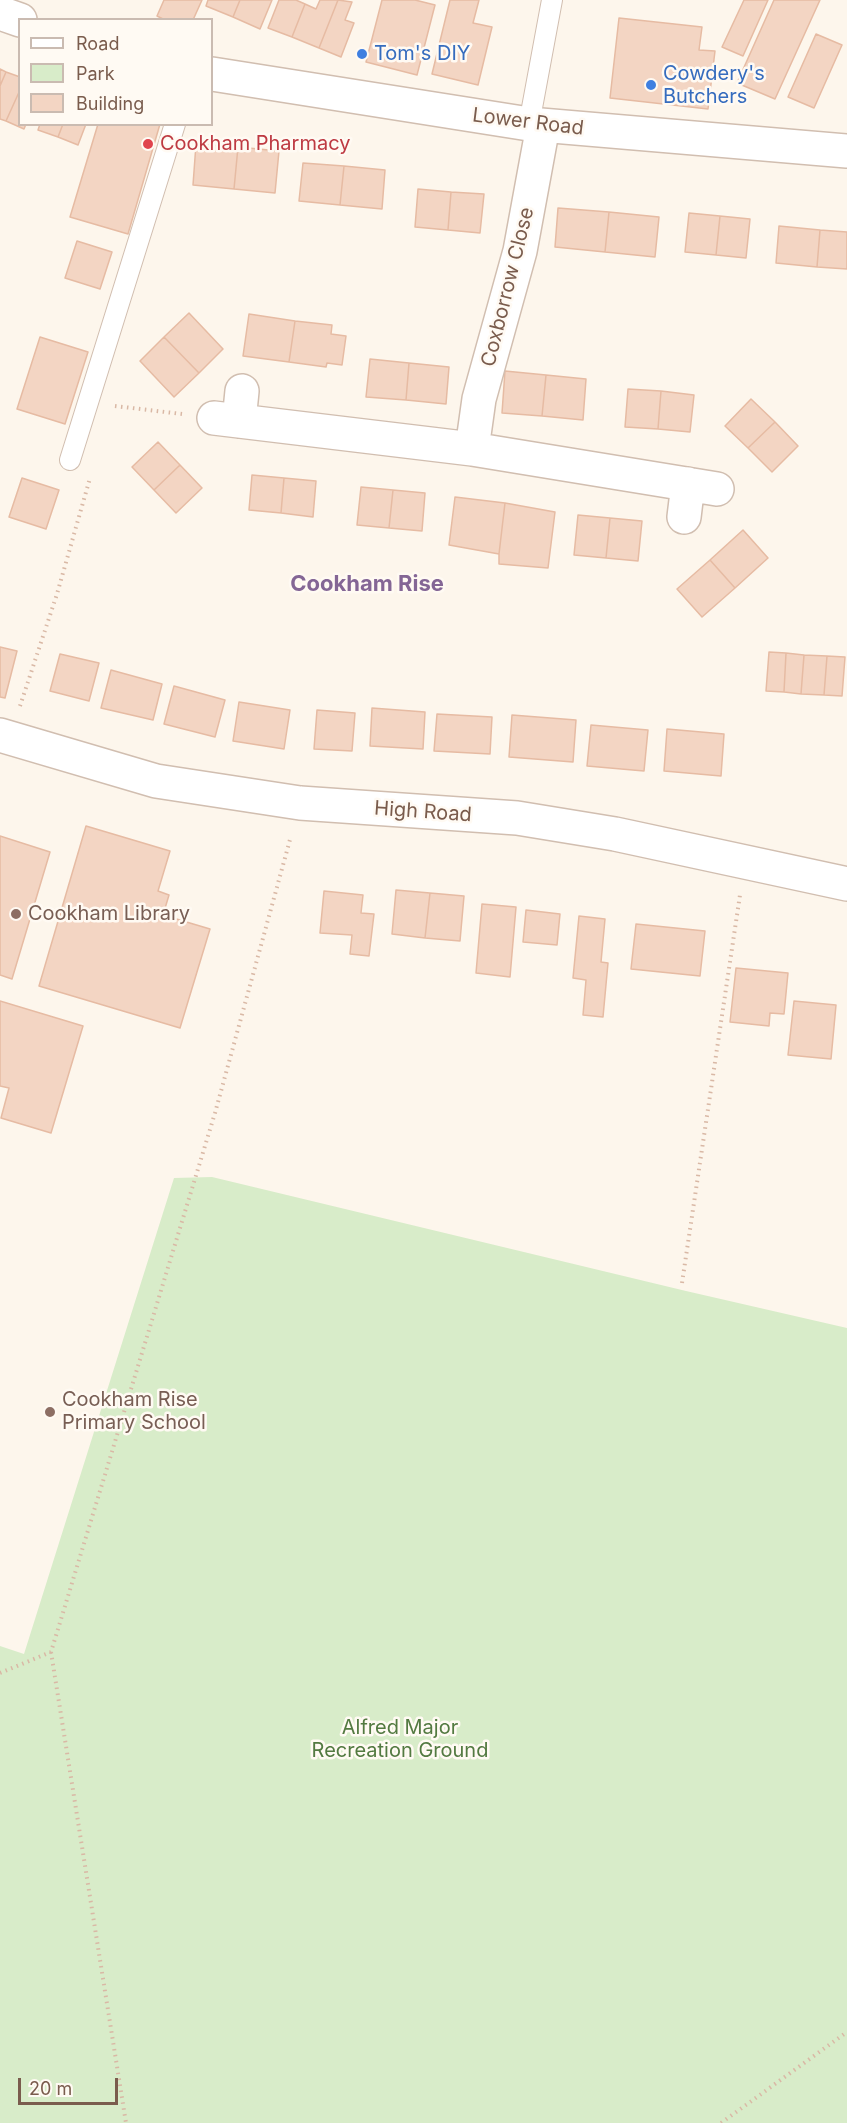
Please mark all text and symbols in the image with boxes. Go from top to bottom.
legend [18,18,213,126]
text: Road [76,33,119,54]
place label: Tom's DIY [374,42,470,66]
marker: Tom's DIY [355,47,369,61]
place label: Cowdery's Butchers [663,62,765,109]
text: Park [76,63,115,84]
marker: Cowdery's Butchers [644,78,658,92]
text: Building [76,93,144,114]
street label: Lower Road [471,103,585,141]
place label: Cookham Pharmacy [160,132,350,156]
marker: Cookham Pharmacy [141,137,155,151]
street label: Coxborrow Close [477,205,539,369]
district label: Cookham Rise [290,571,444,597]
street label: High Road [373,797,473,827]
place label: Cookham Library [28,902,190,926]
marker: Cookham Library [9,907,23,921]
place label: Cookham Rise Primary School [62,1388,206,1435]
marker: Cookham Rise Primary School [43,1405,57,1419]
park label: Alfred Major Recreation Ground [312,1716,488,1763]
scale bar [21,2066,122,2104]
text: 20 m [29,2078,72,2099]

